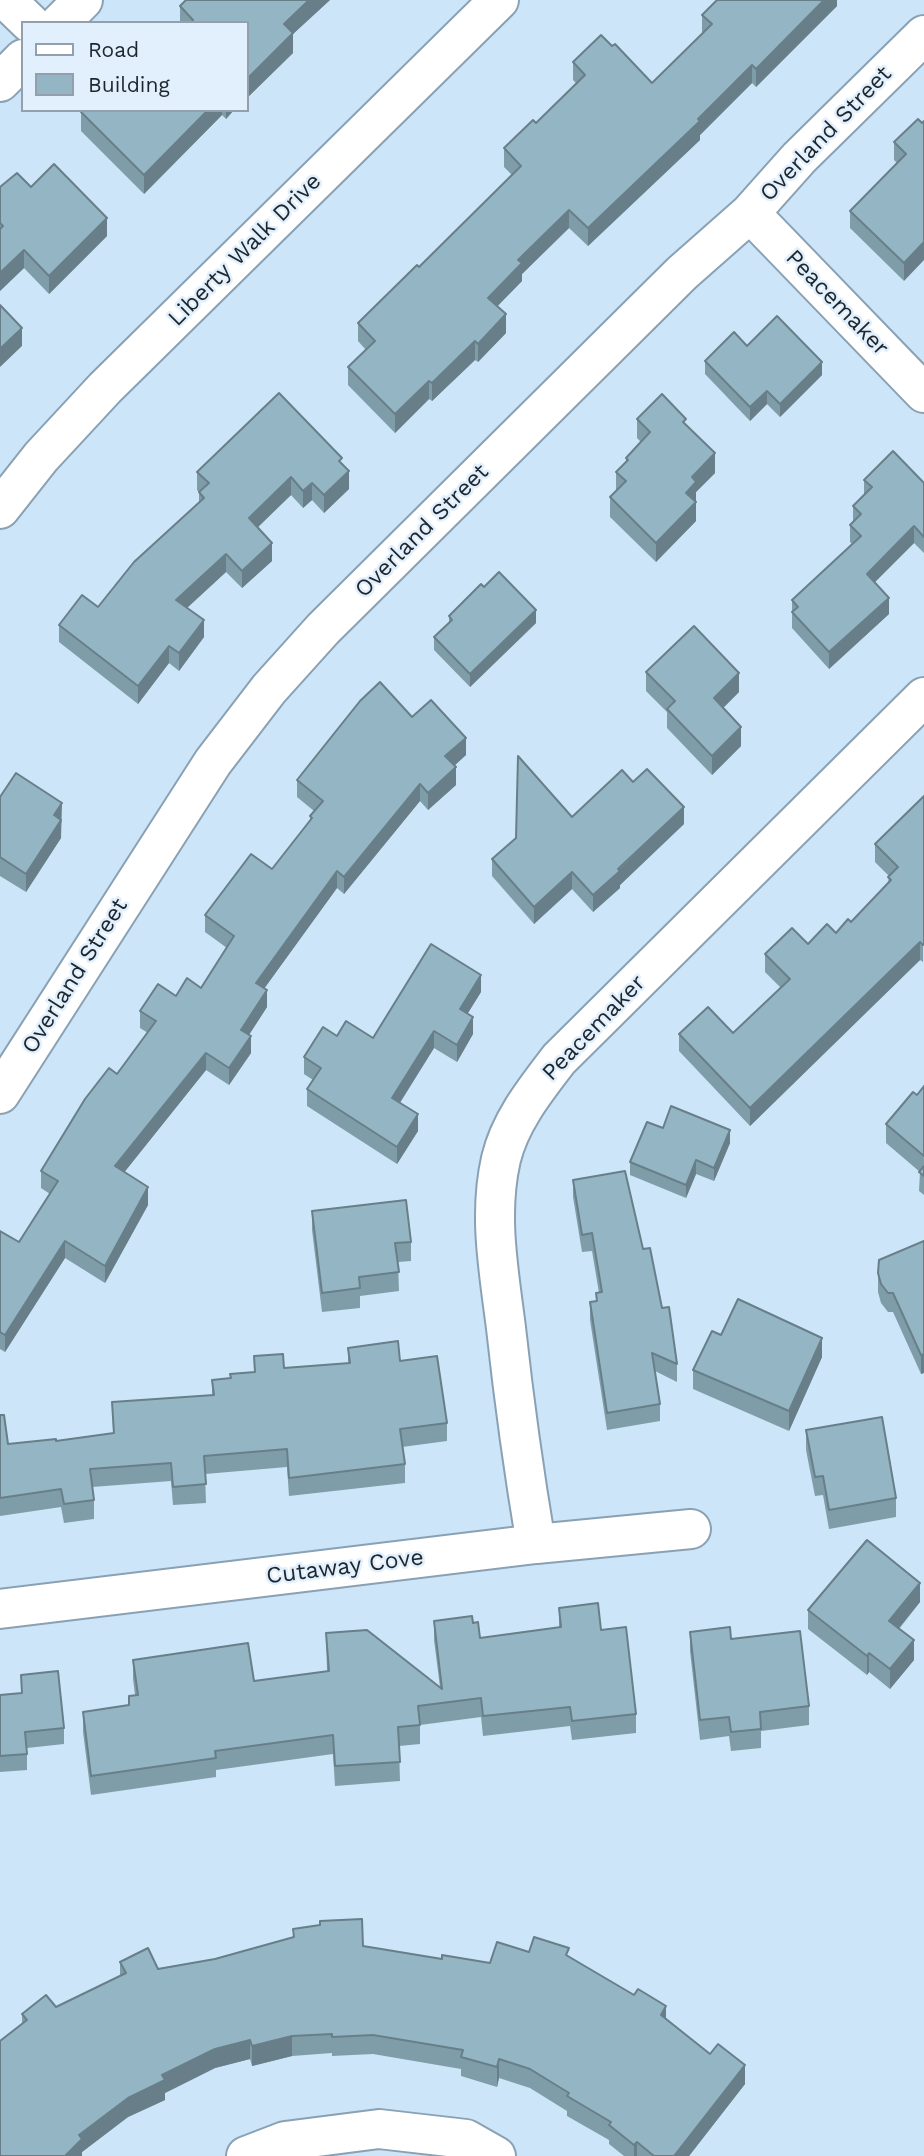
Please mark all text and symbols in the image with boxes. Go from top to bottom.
legend [21,21,248,112]
text: Road [88,37,139,62]
street label: Overland Street [754,61,898,207]
text: Building [88,72,170,97]
street label: Liberty Walk Drive [163,168,327,332]
street label: Peacemaker [780,244,894,362]
street label: Overland Street [349,458,495,604]
street label: Overland Street [16,893,134,1059]
street label: Peacemaker [537,969,651,1087]
street label: Cutaway Cove [265,1544,425,1590]

